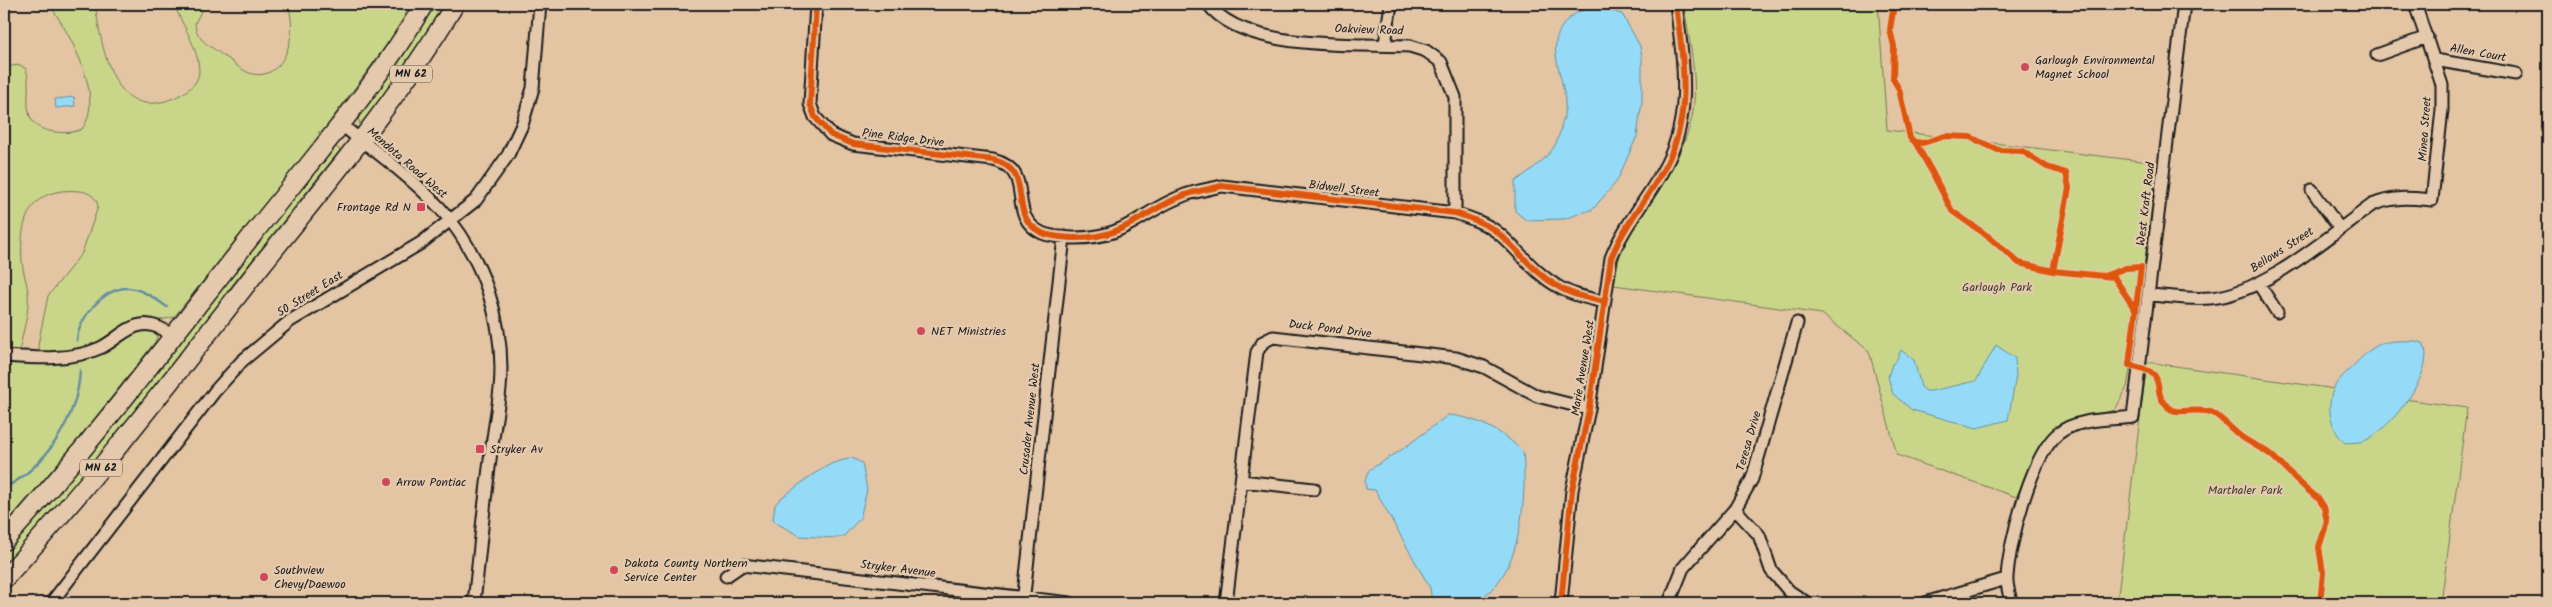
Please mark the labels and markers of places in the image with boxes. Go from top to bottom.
place label: Garlough Environmental Magnet School [2035,51,2155,84]
marker: Garlough Environmental Magnet School [2019,61,2031,73]
place label: Frontage Rd N [337,198,411,217]
marker: Frontage Rd N [415,201,427,213]
place label: NET Ministries [931,322,1006,341]
marker: NET Ministries [915,325,927,337]
place label: Stryker Av [490,440,544,459]
marker: Stryker Av [474,443,486,455]
place label: Arrow Pontiac [396,473,466,492]
marker: Arrow Pontiac [380,476,392,488]
place label: Dakota County Northern Service Center [624,554,748,587]
place label: Southview Chevy/Daewoo [274,561,346,594]
marker: Dakota County Northern Service Center [608,564,620,576]
marker: Southview Chevy/Daewoo [258,571,270,583]

